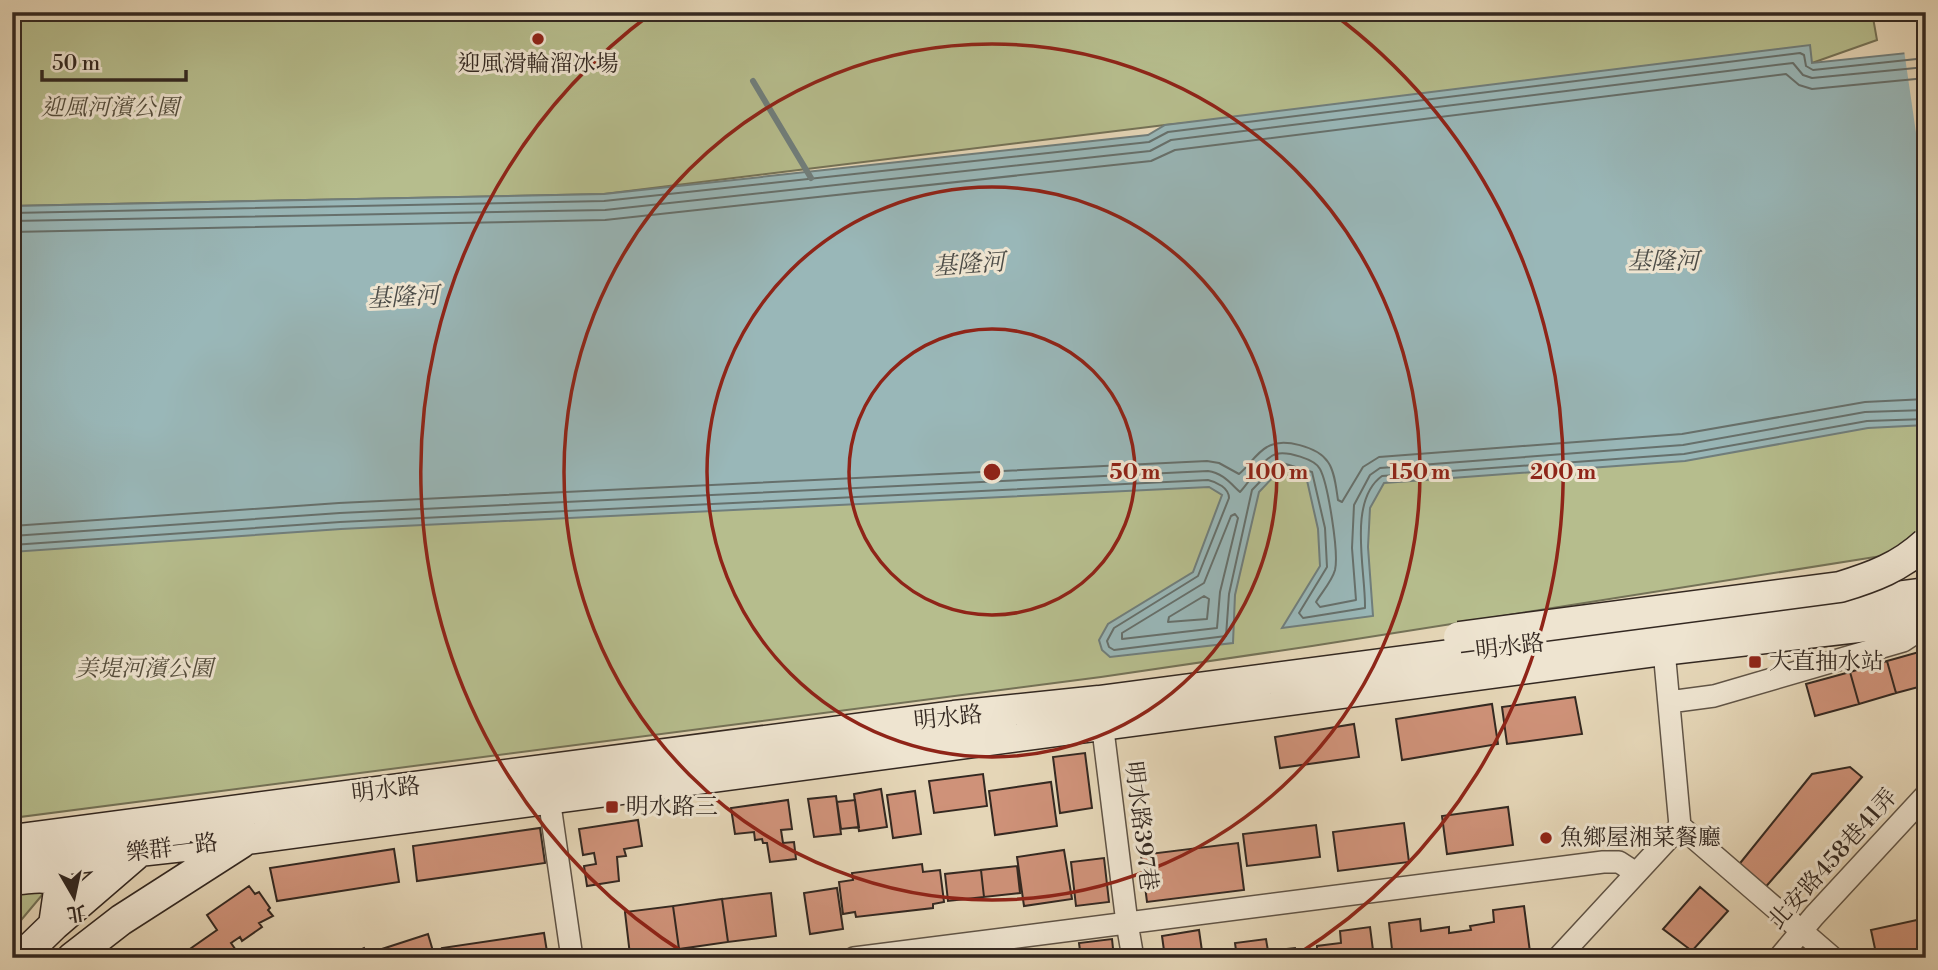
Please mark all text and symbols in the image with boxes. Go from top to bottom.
marker: 迎風滑輪溜冰場 [530,31,546,47]
scale bar [42,38,186,82]
place label: 迎風滑輪溜冰場 [458,50,619,78]
text: 50 m [52,51,100,77]
park label: 迎風河濱公園 [41,94,183,122]
water label: 基隆河 [932,247,1010,282]
water label: 基隆河 [1627,247,1703,277]
water label: 基隆河 [366,281,444,315]
centre of rings [980,460,1004,484]
text: 50 m [1110,460,1160,486]
text: 100 m [1246,460,1308,486]
text: 150 m [1390,460,1450,486]
text: 200 m [1530,460,1596,486]
street label: 明水路 [1474,629,1546,665]
place label: 大直抽水站 [1769,648,1884,676]
marker: 大直抽水站 [1747,654,1763,670]
park label: 美堤河濱公園 [75,655,217,683]
street label: 明水路 [912,700,984,736]
street label: 明水路397巷 [1119,760,1163,892]
street label: 明水路 [350,772,422,808]
street label: 北安路458巷41弄 [1763,783,1903,935]
place label: 明水路三 [626,793,718,821]
marker: 明水路三 [604,799,620,815]
place label: 魚鄉屋湘菜餐廳 [1560,824,1721,852]
street label: 樂群一路 [125,828,219,868]
marker: 魚鄉屋湘菜餐廳 [1538,830,1554,846]
north arrow [38,862,108,932]
text: 北 [65,899,88,926]

